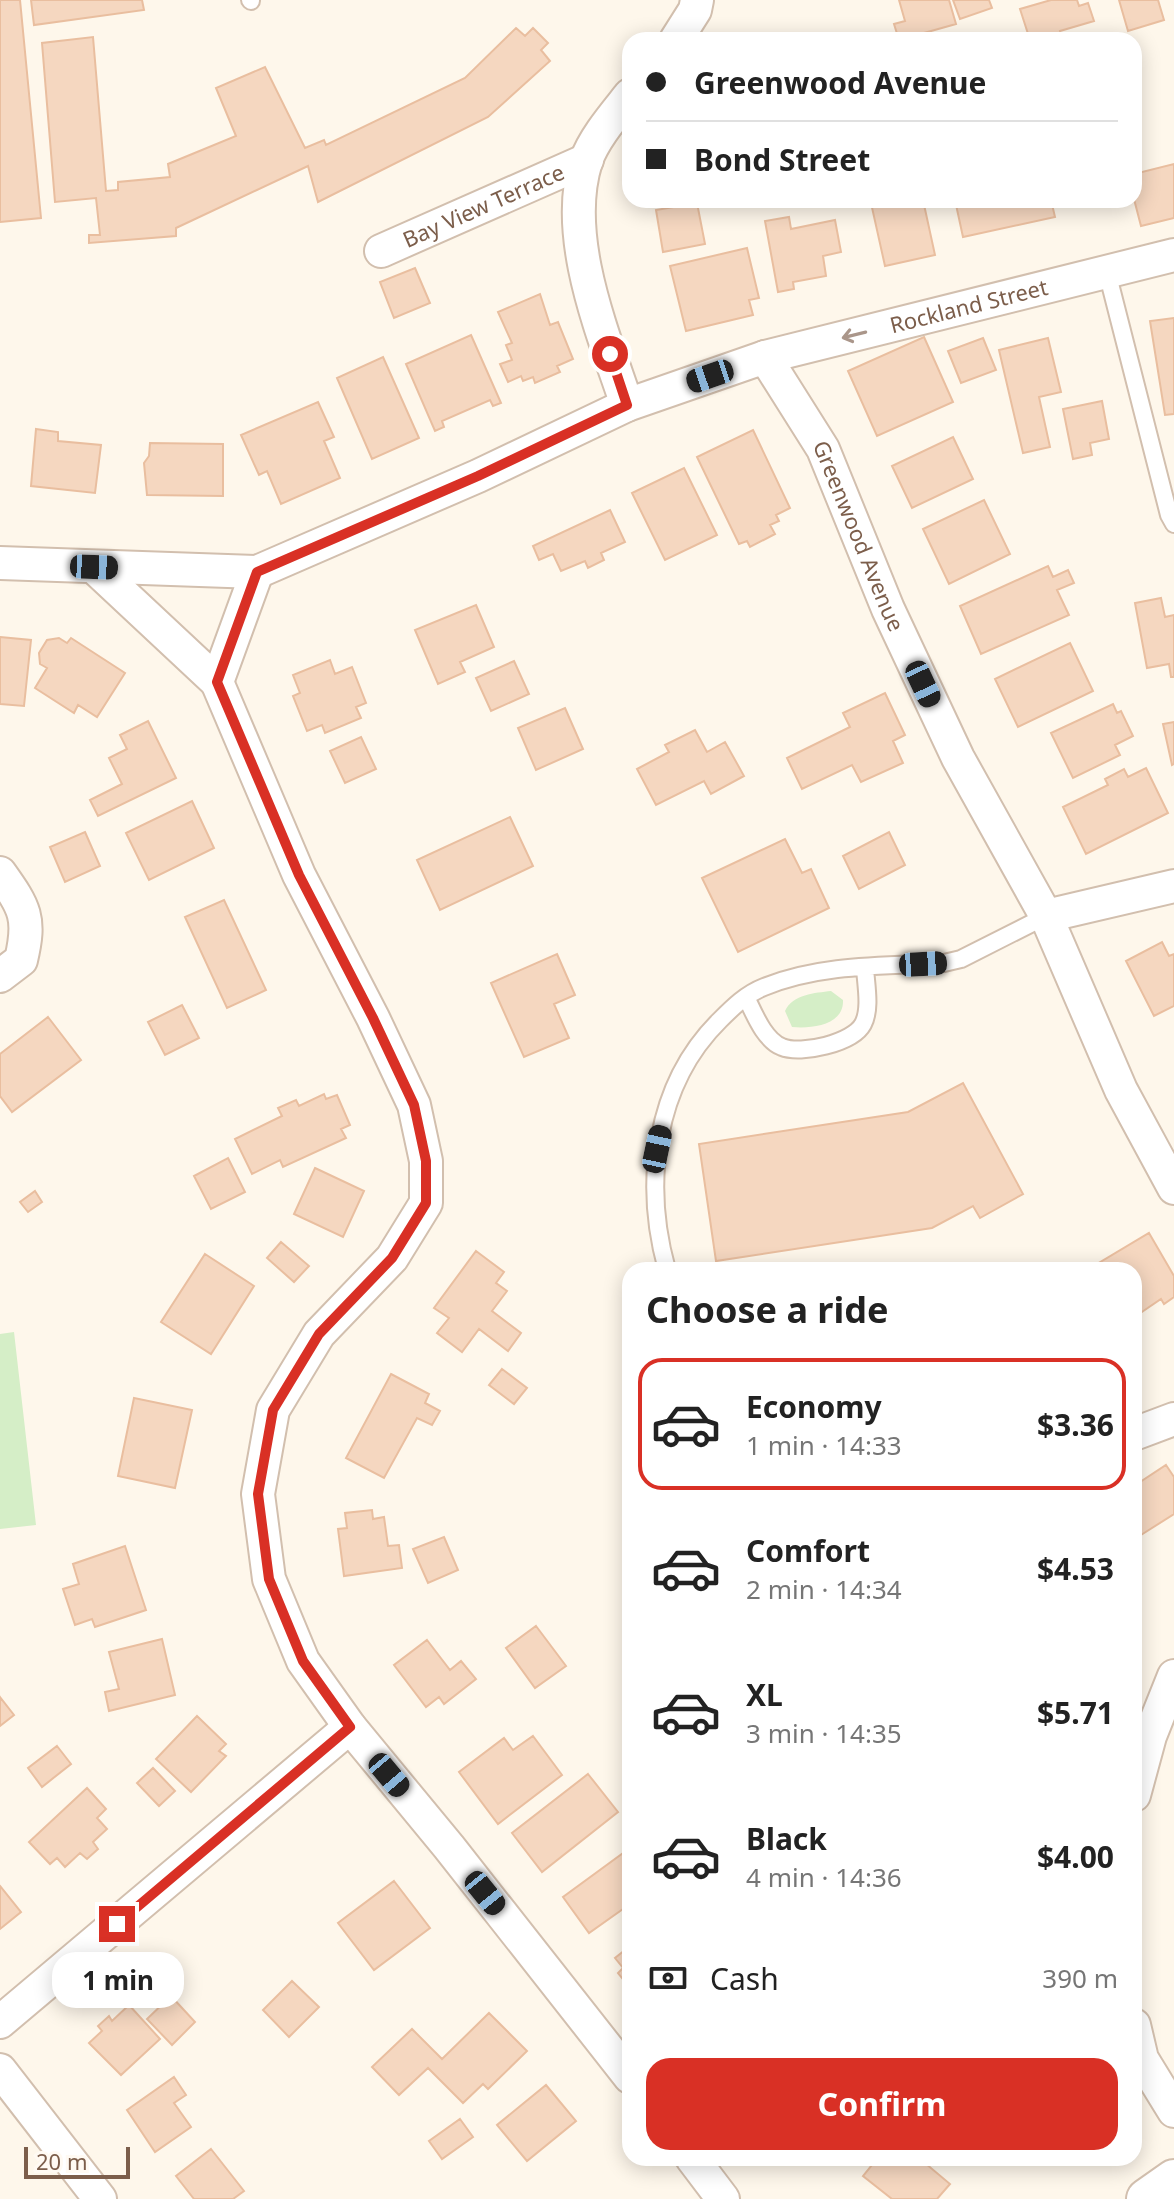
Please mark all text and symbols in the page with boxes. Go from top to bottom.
text: Greenwood Avenue [694,62,987,103]
text: Bond Street [694,139,870,180]
street label: Bay View Terrace [398,156,569,254]
street label: Rockland Street [886,271,1051,339]
one-way arrow [841,328,867,343]
route start [592,336,628,372]
car [683,357,737,395]
street label: Greenwood Avenue [807,436,912,636]
car [70,554,118,580]
car [902,657,944,711]
car [898,951,948,977]
car [640,1123,674,1175]
text: Choose a ride [646,1285,888,1334]
text: Economy [746,1386,882,1427]
icon: car [650,1388,722,1460]
text: $3.36 [1037,1404,1114,1445]
text: 1 min · 14:33 [746,1427,902,1463]
text: Comfort [746,1530,870,1571]
icon: car [650,1532,722,1604]
text: $4.53 [1037,1548,1114,1589]
text: 2 min · 14:34 [746,1571,902,1607]
text: XL [746,1674,783,1715]
icon: car [650,1676,722,1748]
text: $5.71 [1037,1692,1114,1733]
text: 3 min · 14:35 [746,1715,902,1751]
car [364,1749,414,1801]
text: Black [746,1818,827,1859]
icon: car [650,1820,722,1892]
text: $4.00 [1037,1836,1114,1877]
text: 4 min · 14:36 [746,1859,902,1895]
car [461,1867,509,1919]
route end [99,1906,135,1942]
callout: 1 min [51,1952,183,2008]
icon: cash [646,1956,690,2000]
text: Cash [710,1958,779,1999]
text: 390 m [1042,1960,1118,1996]
text: 1 min [82,1962,154,1998]
button: Confirm [646,2058,1118,2150]
scale bar [24,2143,130,2179]
text: 20 m [36,2146,87,2176]

